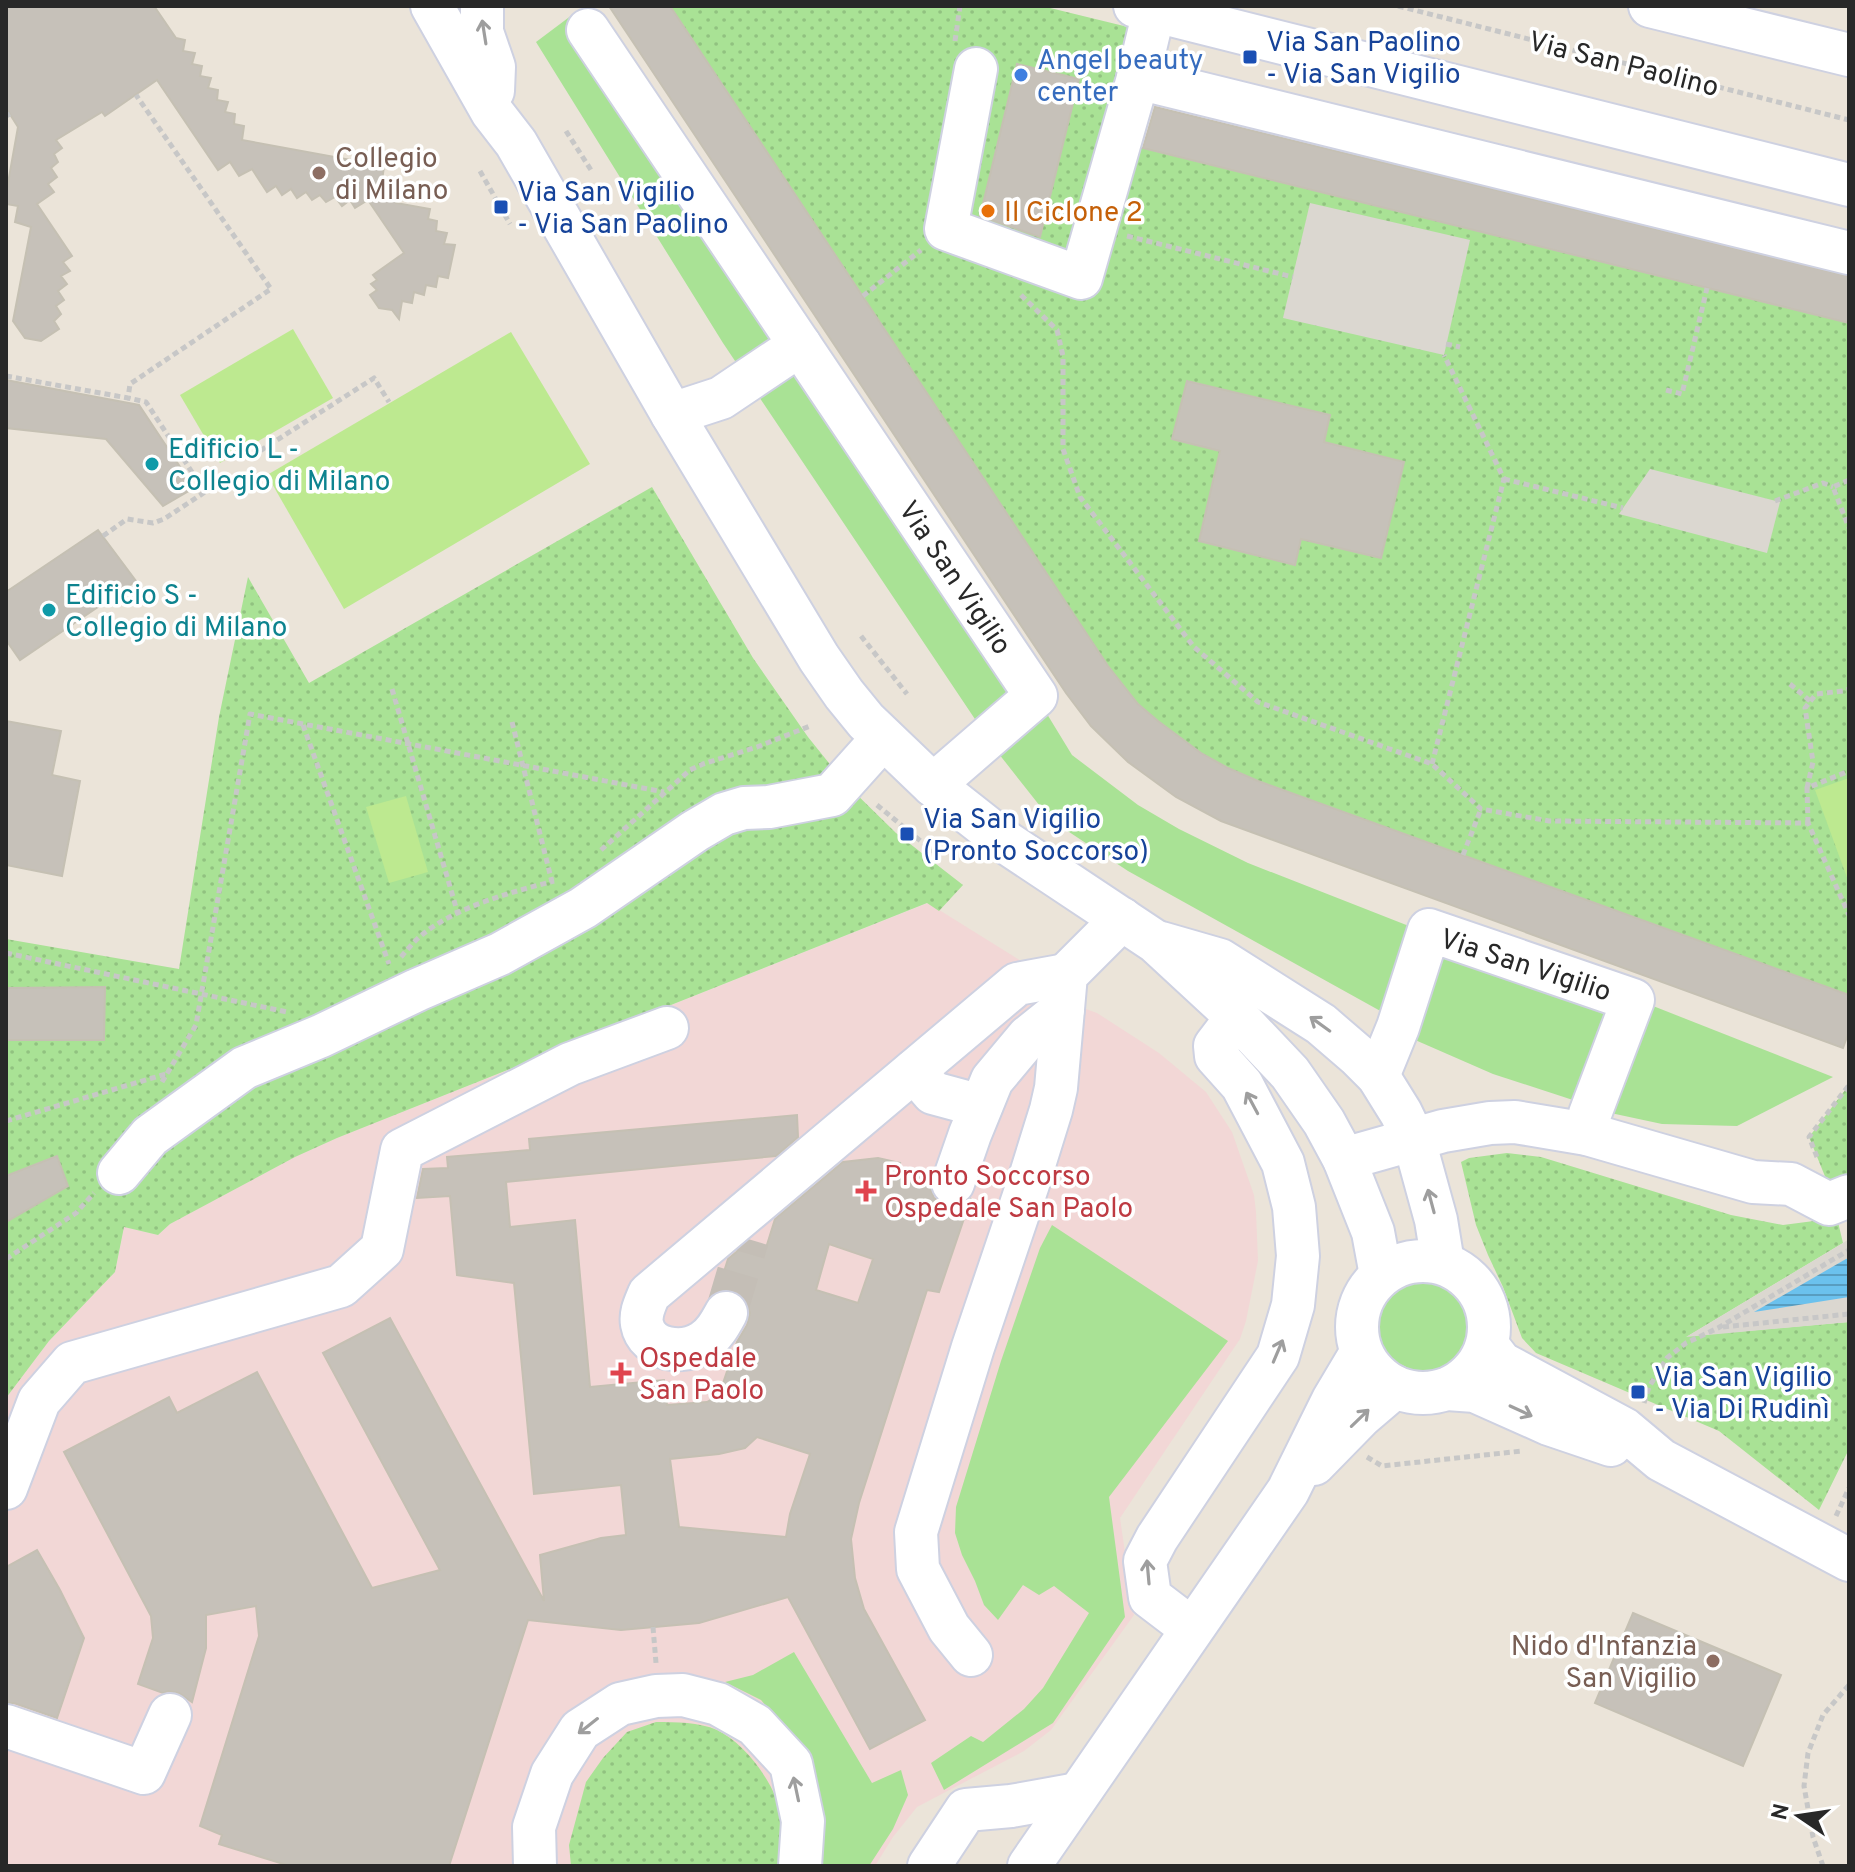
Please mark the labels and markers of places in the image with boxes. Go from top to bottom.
place label: Via San Paolino - Via San Vigilio [1266,26,1461,94]
place label: Angel beauty center [1037,44,1203,112]
marker: Via San Paolino - Via San Vigilio [1241,48,1259,66]
marker: Angel beauty center [1012,66,1030,84]
place label: Collegio di Milano [335,142,448,210]
marker: Collegio di Milano [310,164,328,182]
place label: Via San Vigilio - Via San Paolino [517,176,729,244]
place label: Il Ciclone 2 [1004,196,1143,232]
marker: Via San Vigilio - Via San Paolino [492,198,510,216]
marker: Il Ciclone 2 [979,202,997,220]
place label: Edificio L - Collegio di Milano [168,433,391,501]
marker: Edificio L - Collegio di Milano [143,455,161,473]
place label: Edificio S - Collegio di Milano [65,579,288,647]
marker: Edificio S - Collegio di Milano [40,601,58,619]
place label: Via San Vigilio (Pronto Soccorso) [923,803,1149,871]
marker: Via San Vigilio (Pronto Soccorso) [898,825,916,843]
place label: Pronto Soccorso Ospedale San Paolo [884,1160,1133,1228]
marker: Pronto Soccorso Ospedale San Paolo [855,1180,877,1202]
place label: Ospedale San Paolo [639,1342,764,1410]
place label: Via San Vigilio - Via Di Rudinì [1654,1361,1832,1429]
marker: Ospedale San Paolo [610,1362,632,1384]
marker: Via San Vigilio - Via Di Rudinì [1629,1383,1647,1401]
place label: Nido d'Infanzia San Vigilio [1511,1630,1697,1698]
marker: Nido d'Infanzia San Vigilio [1704,1652,1722,1670]

